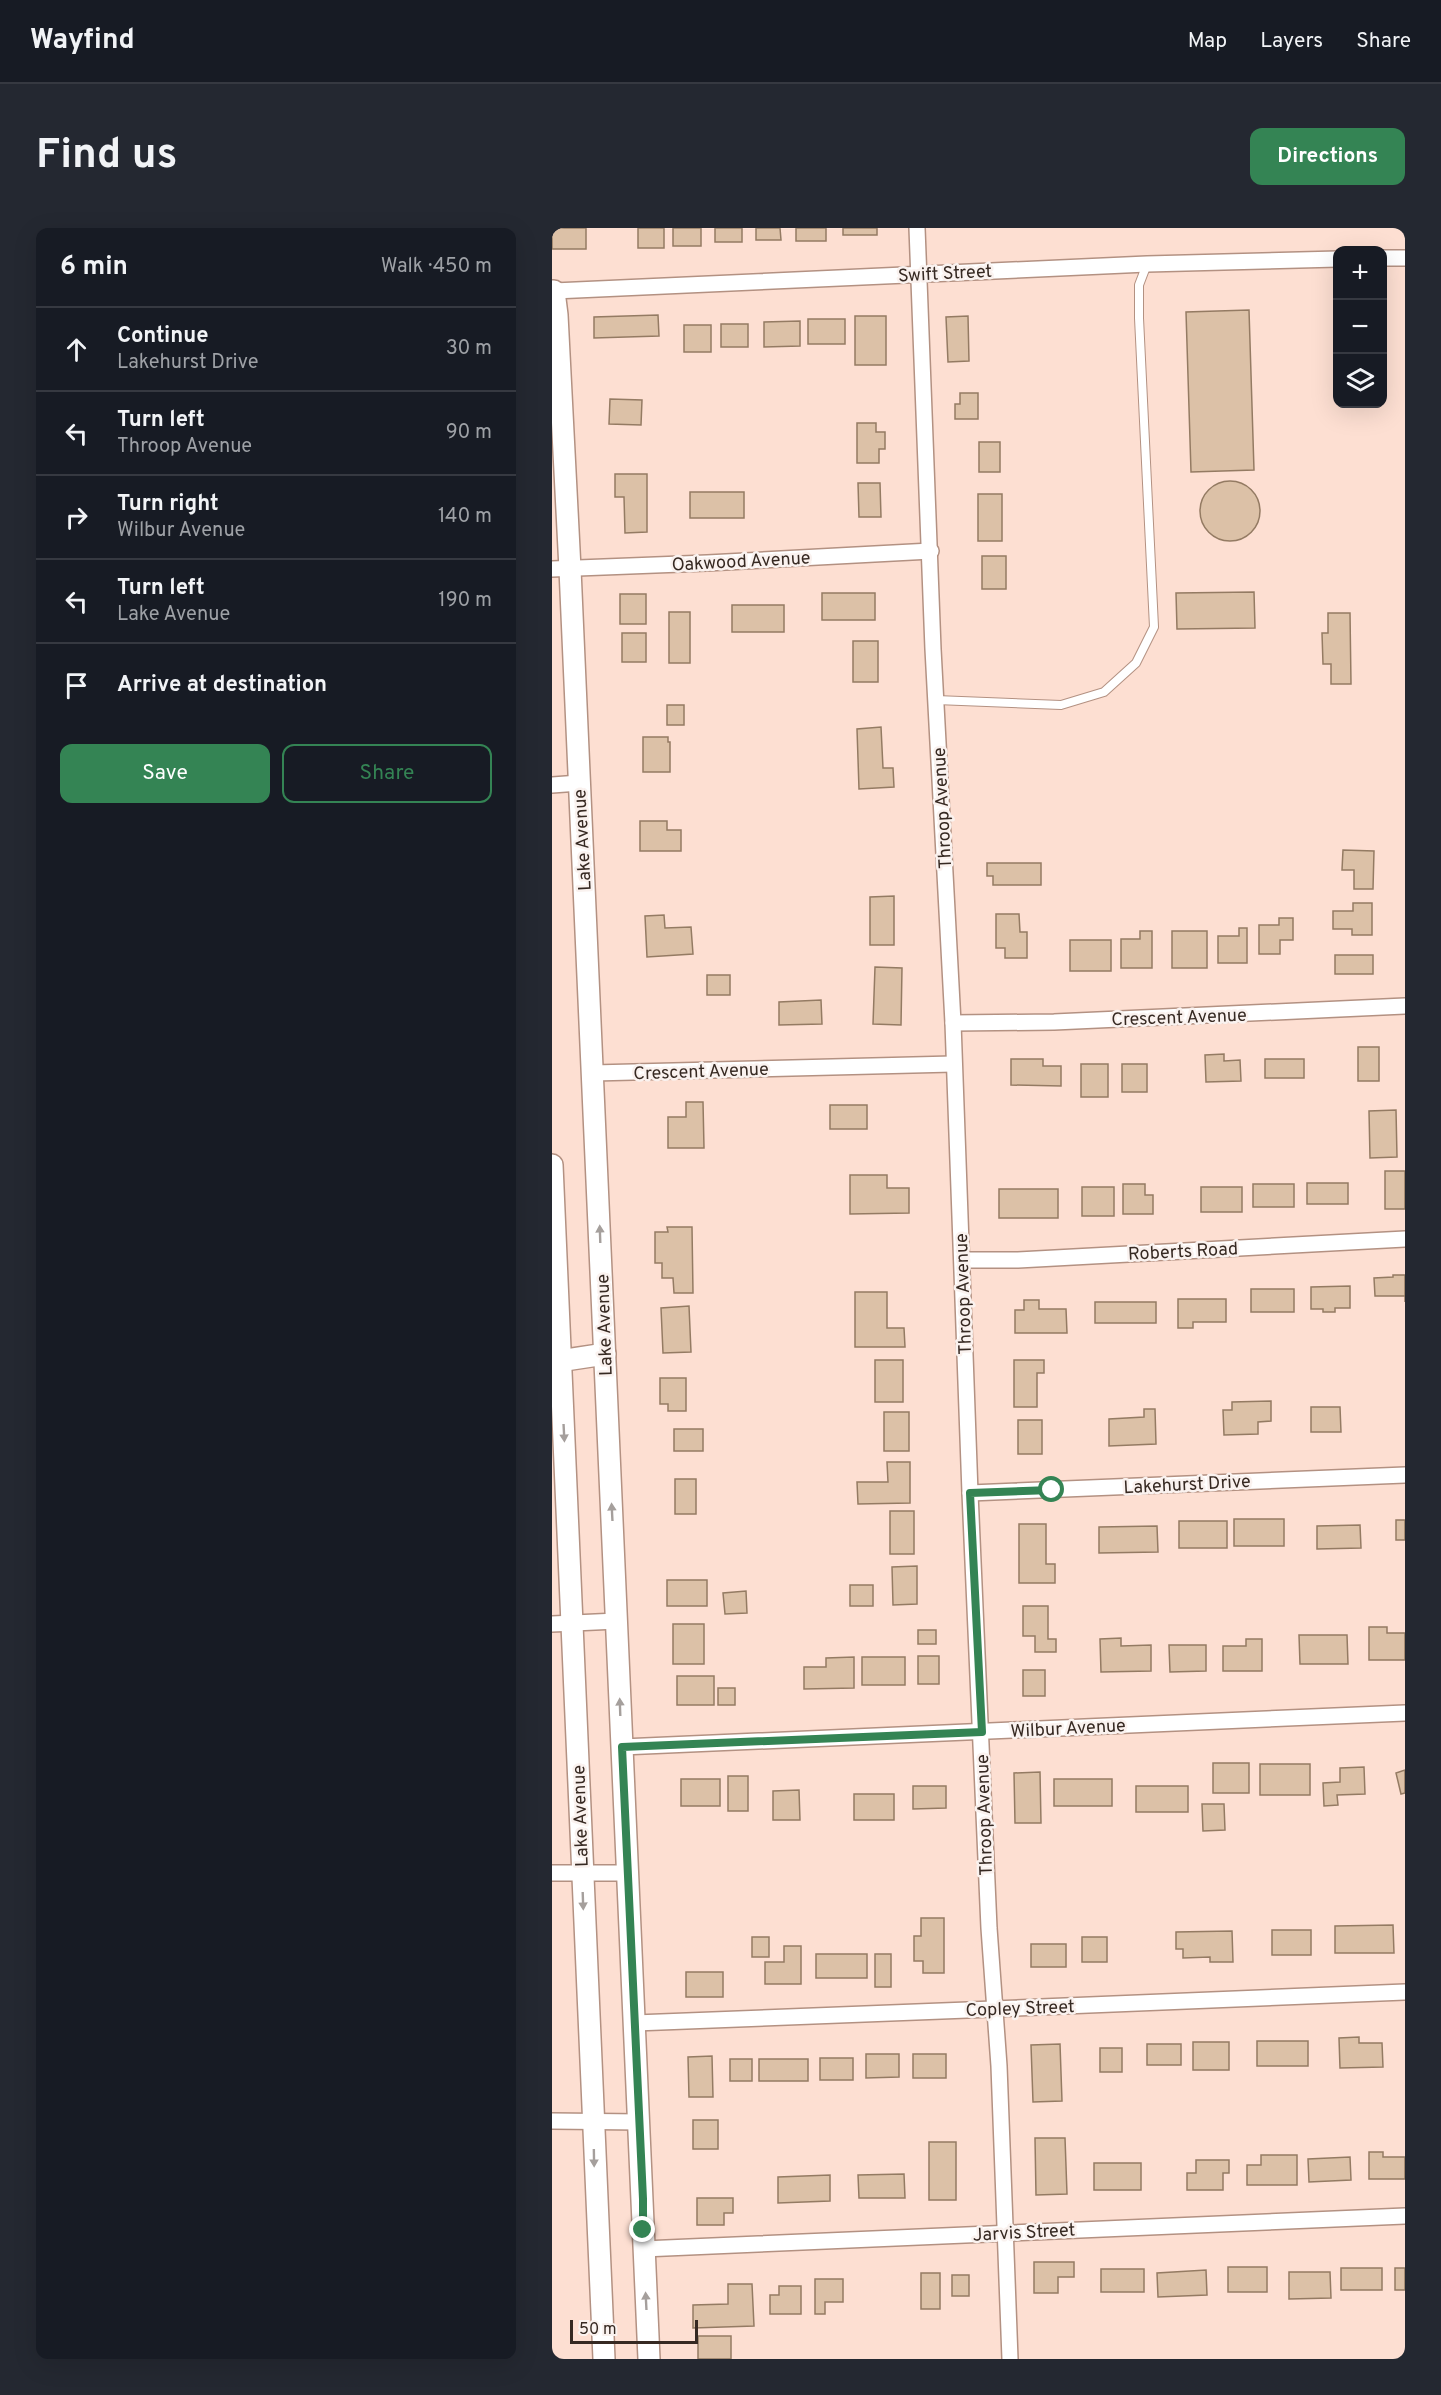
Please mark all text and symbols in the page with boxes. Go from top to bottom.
text: Wayfind [30,23,135,59]
text: Map [1188,28,1227,55]
text: Layers [1260,28,1323,55]
text: Share [1356,28,1411,55]
button: Directions [1250,128,1405,185]
text: Find us [36,130,177,183]
map controls [1333,246,1387,408]
button: + [1333,246,1387,300]
text: 6 min [60,251,128,284]
text: Walk · 450 m [381,254,492,280]
street label: Swift Street [897,261,993,288]
button: − [1333,300,1387,354]
text: Continue [117,323,208,350]
icon: ahead [60,333,93,366]
text: 30 m [446,336,492,362]
text: Lakehurst Drive [117,350,259,376]
button: layers [1333,354,1387,408]
text: Turn left [117,407,205,434]
icon: left [60,417,93,450]
text: 90 m [446,420,492,446]
text: Throop Avenue [117,434,252,460]
text: Turn right [117,491,219,518]
icon: right [60,501,93,534]
text: 140 m [438,504,492,530]
text: Wilbur Avenue [117,518,245,544]
street label: Oakwood Avenue [671,547,811,578]
text: Turn left [117,575,205,602]
icon: left [60,585,93,618]
text: 190 m [438,588,492,614]
text: Lake Avenue [117,602,230,628]
icon: arrive [60,669,93,702]
text: Arrive at destination [117,672,327,699]
button: Save [60,744,270,803]
button: Share [282,744,492,803]
street label: Throop Avenue [929,747,958,869]
street label: Lake Avenue [569,788,598,891]
street label: Crescent Avenue [1111,1005,1247,1032]
street label: Crescent Avenue [633,1059,769,1086]
one-way arrow [595,1224,605,1243]
street label: Throop Avenue [951,1233,978,1355]
street label: Roberts Road [1128,1238,1239,1267]
street label: Lake Avenue [592,1274,619,1376]
one-way arrow [559,1424,568,1443]
street label: Lakehurst Drive [1123,1471,1251,1500]
route start [1038,1476,1064,1502]
one-way arrow [608,1503,617,1522]
one-way arrow [616,1698,625,1717]
street label: Wilbur Avenue [1010,1715,1126,1744]
street label: Throop Avenue [972,1754,999,1876]
street label: Lake Avenue [568,1765,595,1867]
one-way arrow [579,1891,588,1910]
street label: Copley Street [965,1996,1075,2023]
one-way arrow [590,2149,599,2168]
route end [629,2216,655,2242]
street label: Jarvis Street [972,2219,1076,2248]
one-way arrow [642,2291,651,2310]
scale bar [570,2317,698,2344]
text: 50 m [579,2320,617,2340]

